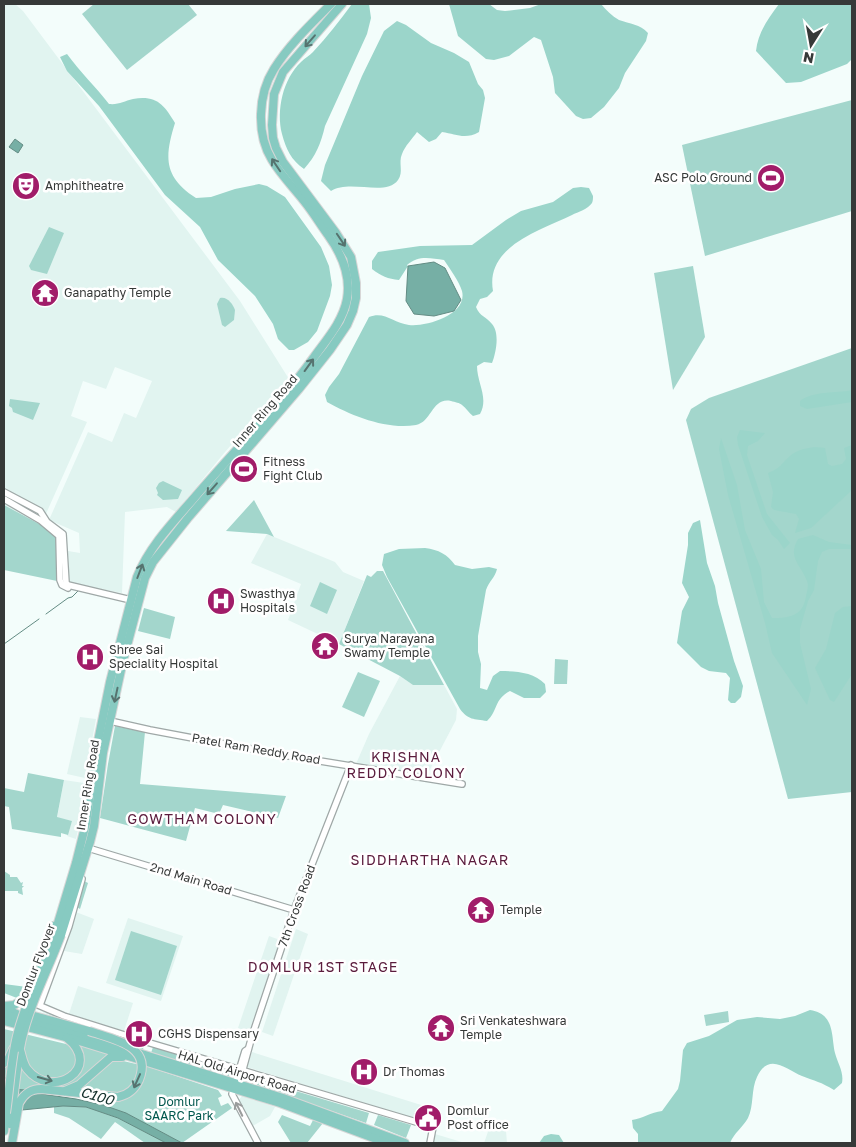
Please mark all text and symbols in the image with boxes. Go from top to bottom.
north arrow [786,20,836,70]
one-way arrow [304,34,316,47]
text: N [802,49,815,68]
one-way arrow [271,159,281,173]
sports icon: ASC Polo Ground [756,163,786,193]
place label: ASC Polo Ground [654,170,752,185]
theatre icon: Amphitheatre [11,171,41,201]
place label: Amphitheatre [45,178,124,193]
one-way arrow [336,233,346,247]
temple icon: Ganapathy Temple [30,278,60,308]
place label: Ganapathy Temple [64,285,171,300]
one-way arrow [303,358,314,372]
street label: Inner Ring Road [229,371,300,450]
sports icon: Fitness Fight Club [229,454,259,484]
place label: Fitness Fight Club [263,454,322,483]
one-way arrow [207,483,218,496]
one-way arrow [135,564,145,579]
hospital icon: Swasthya Hospitals [206,586,236,616]
place label: Swasthya Hospitals [240,586,295,615]
temple icon: Surya Narayana Swamy Temple [310,631,340,661]
place label: Surya Narayana Swamy Temple [344,631,434,660]
hospital icon: Shree Sai Speciality Hospital [75,642,105,672]
place label: Shree Sai Speciality Hospital [109,642,218,671]
one-way arrow [110,687,120,703]
street label: Patel Ram Reddy Road [191,730,322,767]
street label: Inner Ring Road [73,738,102,831]
district label: KRISHNA REDDY COLONY [347,748,465,781]
district label: GOWTHAM COLONY [127,810,277,827]
district label: SIDDHARTHA NAGAR [351,851,509,868]
street label: 2nd Main Road [148,859,234,898]
street label: 7th Cross Road [275,863,318,949]
temple icon: Temple [466,895,496,925]
place label: Temple [500,902,542,917]
street label: Domlur Flyover [13,921,58,1008]
district label: DOMLUR 1ST STAGE [248,958,398,975]
temple icon: Sri Venkateshwara Temple [426,1013,456,1043]
place label: Sri Venkateshwara Temple [460,1013,567,1042]
hospital icon: CGHS Dispensary [124,1019,154,1049]
place label: CGHS Dispensary [158,1026,259,1041]
street label: HAL Old Airport Road [176,1046,298,1097]
hospital icon: Dr Thomas [349,1057,379,1087]
place label: Dr Thomas [383,1064,445,1079]
one-way arrow [132,1073,142,1088]
one-way arrow [37,1075,53,1085]
water label: C100 [79,1083,117,1109]
park label: Domlur SAARC Park [144,1094,214,1123]
one-way arrow [234,1102,244,1117]
public building icon: Domlur Post office [413,1103,443,1133]
place label: Domlur Post office [447,1103,509,1132]

